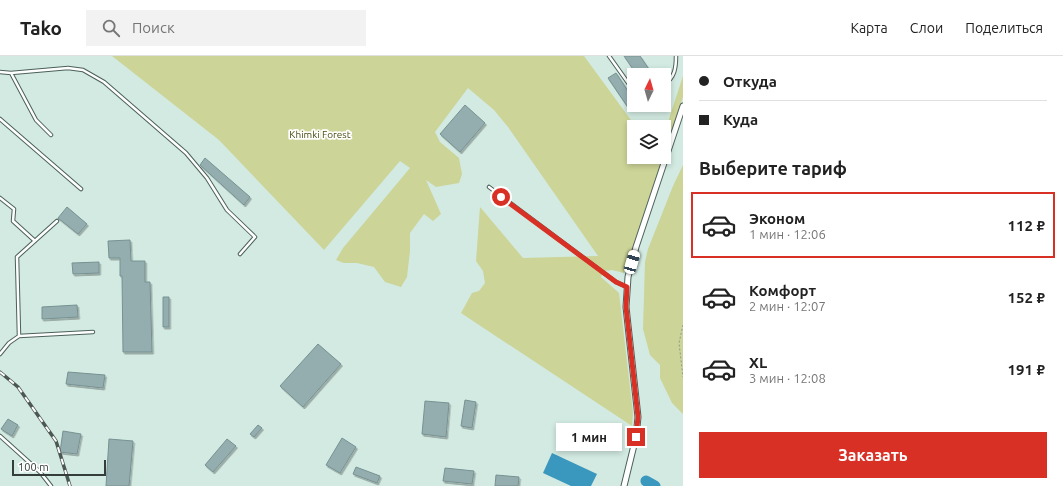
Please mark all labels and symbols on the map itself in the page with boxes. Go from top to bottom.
north arrow [627,68,671,112]
park label: Khimki Forest [289,129,351,140]
route start [492,188,510,206]
car [623,249,641,275]
callout: 1 мин [556,423,622,451]
route end [627,428,645,446]
scale bar [12,458,106,477]

